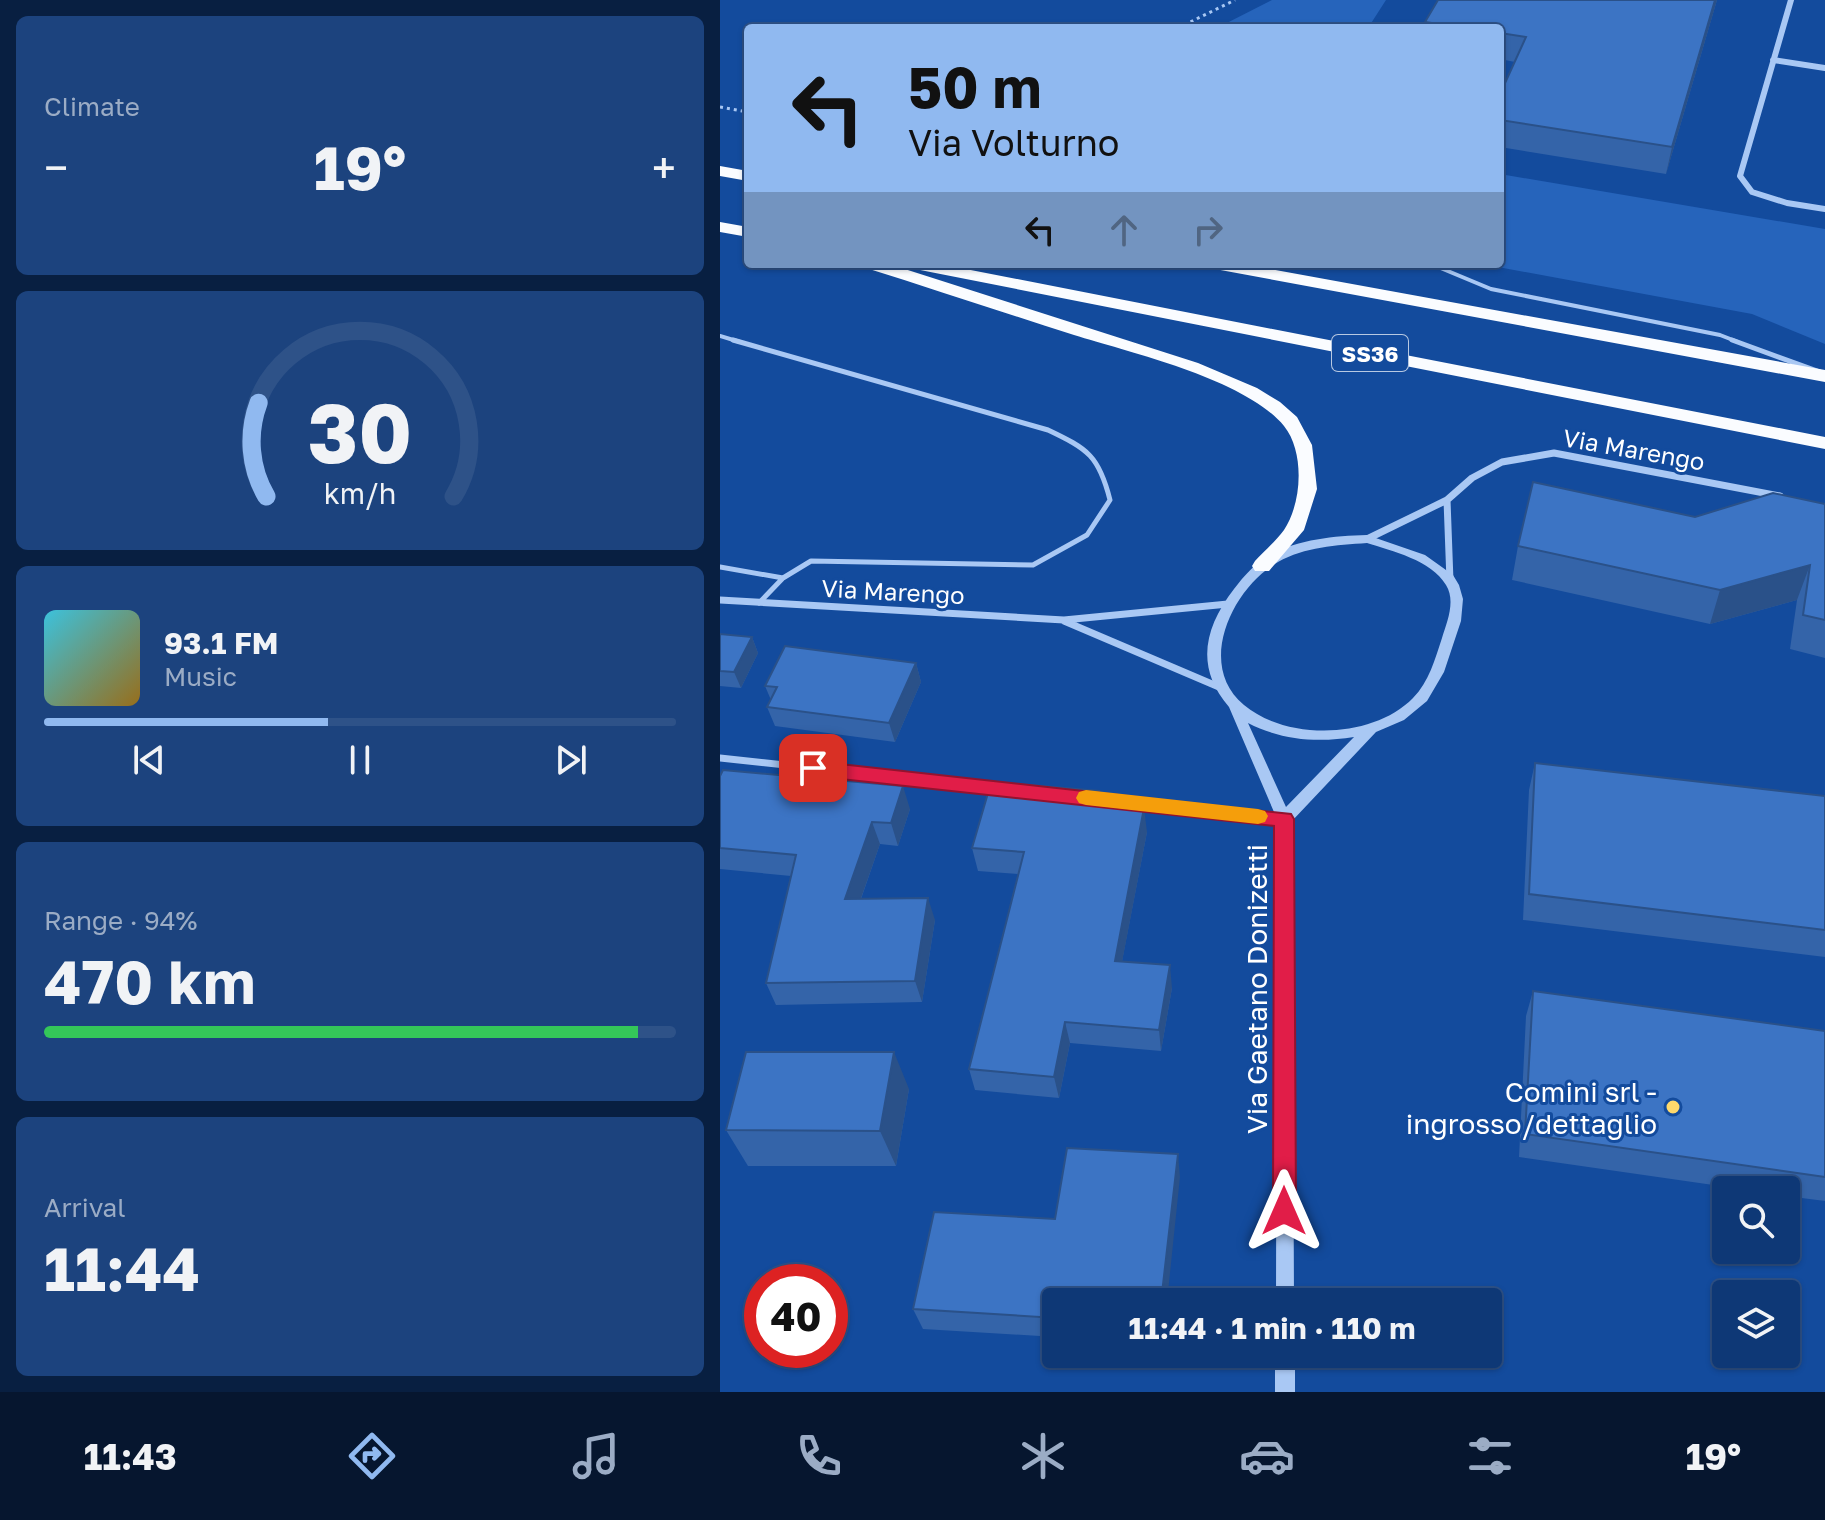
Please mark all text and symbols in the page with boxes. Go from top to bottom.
text: 50 m [908,53,1042,120]
icon: left [776,56,880,160]
text: Climate [44,91,140,122]
text: Via Volturno [908,121,1119,164]
text: 19° [314,131,406,203]
text: − [44,141,68,194]
text: + [652,141,676,194]
icon: left [1018,208,1062,252]
icon: ahead [1102,208,1146,252]
icon: right [1186,208,1230,252]
road number: SS36 [1332,335,1408,371]
text: 30 [308,380,412,480]
street label: Via Marengo [1561,422,1707,476]
text: km/h [324,476,396,510]
street label: Via Marengo [821,573,965,609]
text: 93.1 FM [164,625,278,661]
text: Music [164,661,237,692]
pin [779,734,847,802]
icon: previous [127,738,171,782]
icon: pause [338,738,382,782]
icon: next [549,738,593,782]
icon: arrive [791,746,835,790]
street label: Via Gaetano Donizetti [1240,844,1273,1134]
text: Range · 94% [44,905,197,936]
text: 470 km [44,945,256,1017]
place label: Comini srl - ingrosso/dettaglio [1406,1075,1657,1140]
marker: Comini srl - ingrosso/dettaglio [1664,1098,1682,1116]
position arrow [1242,1169,1326,1253]
map controls [1712,1176,1800,1368]
button: search [1712,1176,1800,1264]
text: Arrival [44,1192,125,1223]
text: 11:44 [44,1232,200,1304]
speed limit sign: 40 [744,1264,848,1368]
button: layers [1712,1280,1800,1368]
text: 11:44 · 1 min · 110 m [1129,1310,1415,1346]
icon: directions [344,1428,400,1484]
icon: music [568,1428,624,1484]
icon: phone [791,1428,847,1484]
icon: climate [1015,1428,1071,1484]
icon: car [1239,1428,1295,1484]
icon: filters [1462,1428,1518,1484]
text: 11:43 [84,1435,177,1478]
text: 19° [1686,1435,1741,1478]

